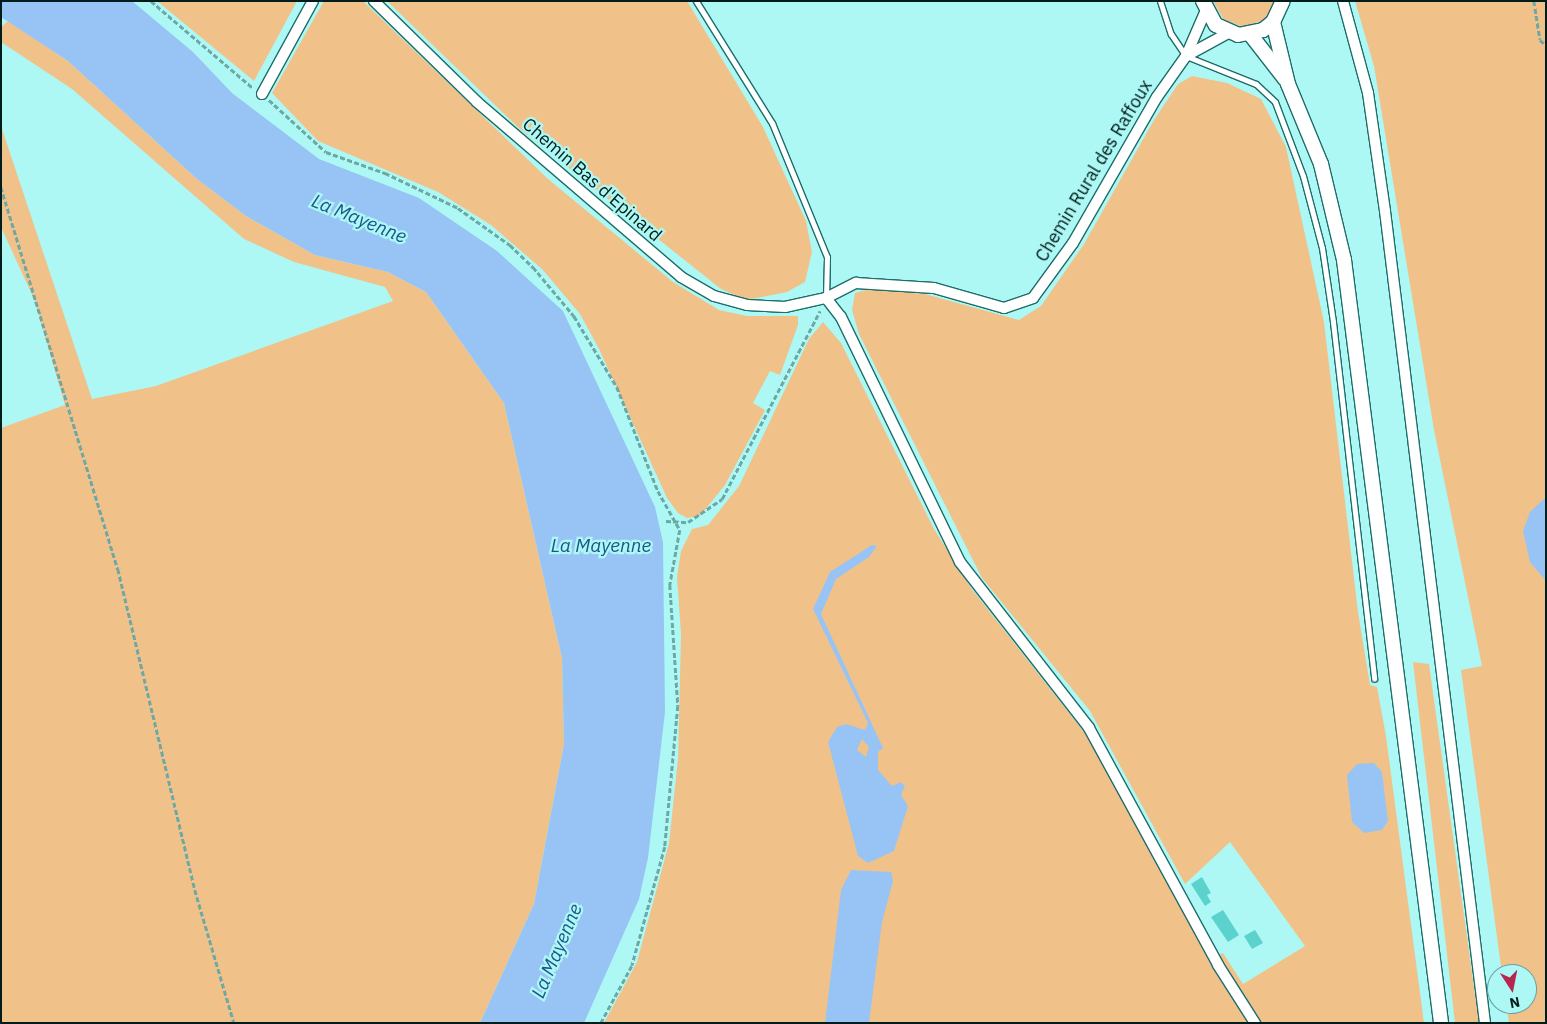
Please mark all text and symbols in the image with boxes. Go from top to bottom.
street label: Chemin Rural des Raffoux [1031,76,1157,266]
street label: Chemin Bas d'Epinard [518,114,666,246]
water label: La Mayenne [308,190,410,248]
water label: La Mayenne [551,535,651,557]
water label: La Mayenne [527,900,587,1002]
north arrow [1487,964,1537,1014]
text: N [1508,993,1521,1013]

